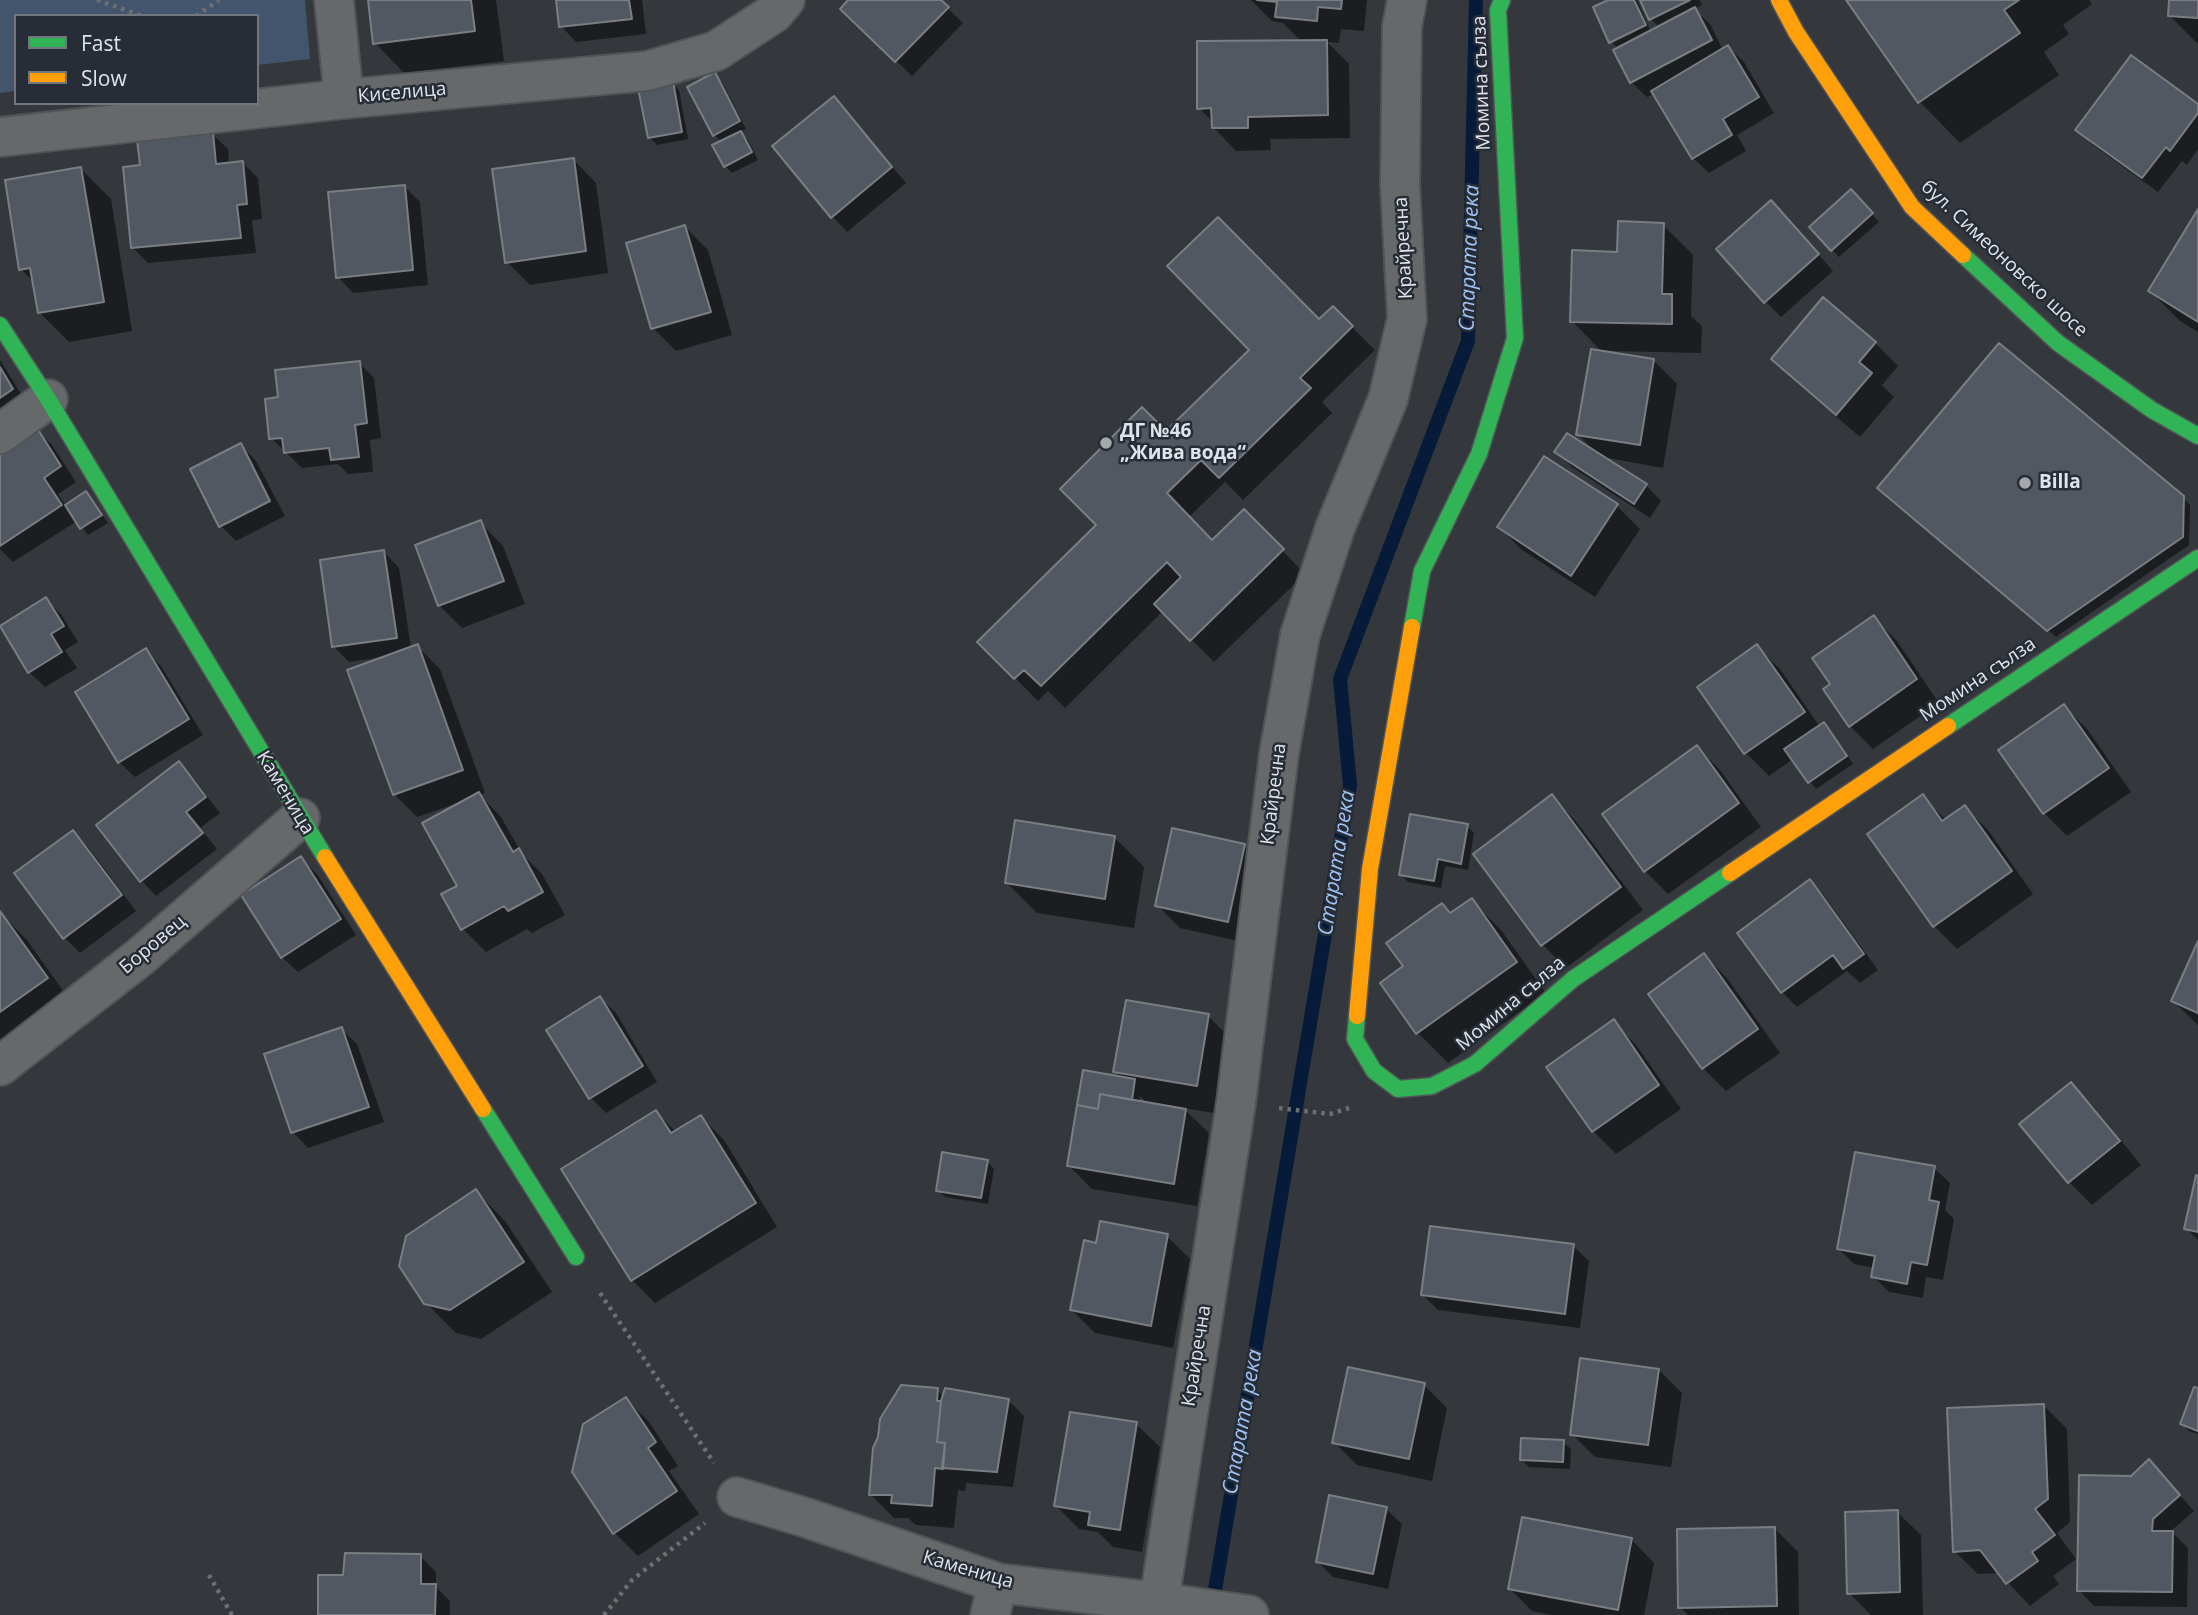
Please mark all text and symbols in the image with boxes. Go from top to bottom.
legend [14,14,259,105]
street label: Момина сълза [1468,15,1496,151]
text: Fast [81,29,121,57]
text: Slow [81,64,127,92]
street label: Киселица [357,78,447,108]
street label: бул. Симеоновско шосе [1916,176,2092,342]
water label: Старата река [1455,184,1485,332]
street label: Крайречна [1390,196,1418,300]
place label: ДГ №46 „Жива вода“ [1120,421,1246,465]
marker: ДГ №46 „Жива вода“ [1098,435,1114,451]
place label: Billa [2039,472,2081,494]
marker: Billa [2017,475,2033,491]
street label: Момина сълза [1916,633,2040,727]
street label: Крайречна [1256,742,1292,846]
street label: Каменица [251,747,319,839]
water label: Старата река [1313,789,1361,937]
street label: Боровец [115,911,191,979]
street label: Момина сълза [1452,952,1570,1056]
street label: Крайречна [1178,1304,1216,1408]
water label: Старата река [1218,1348,1268,1496]
street label: Каменица [920,1546,1016,1594]

